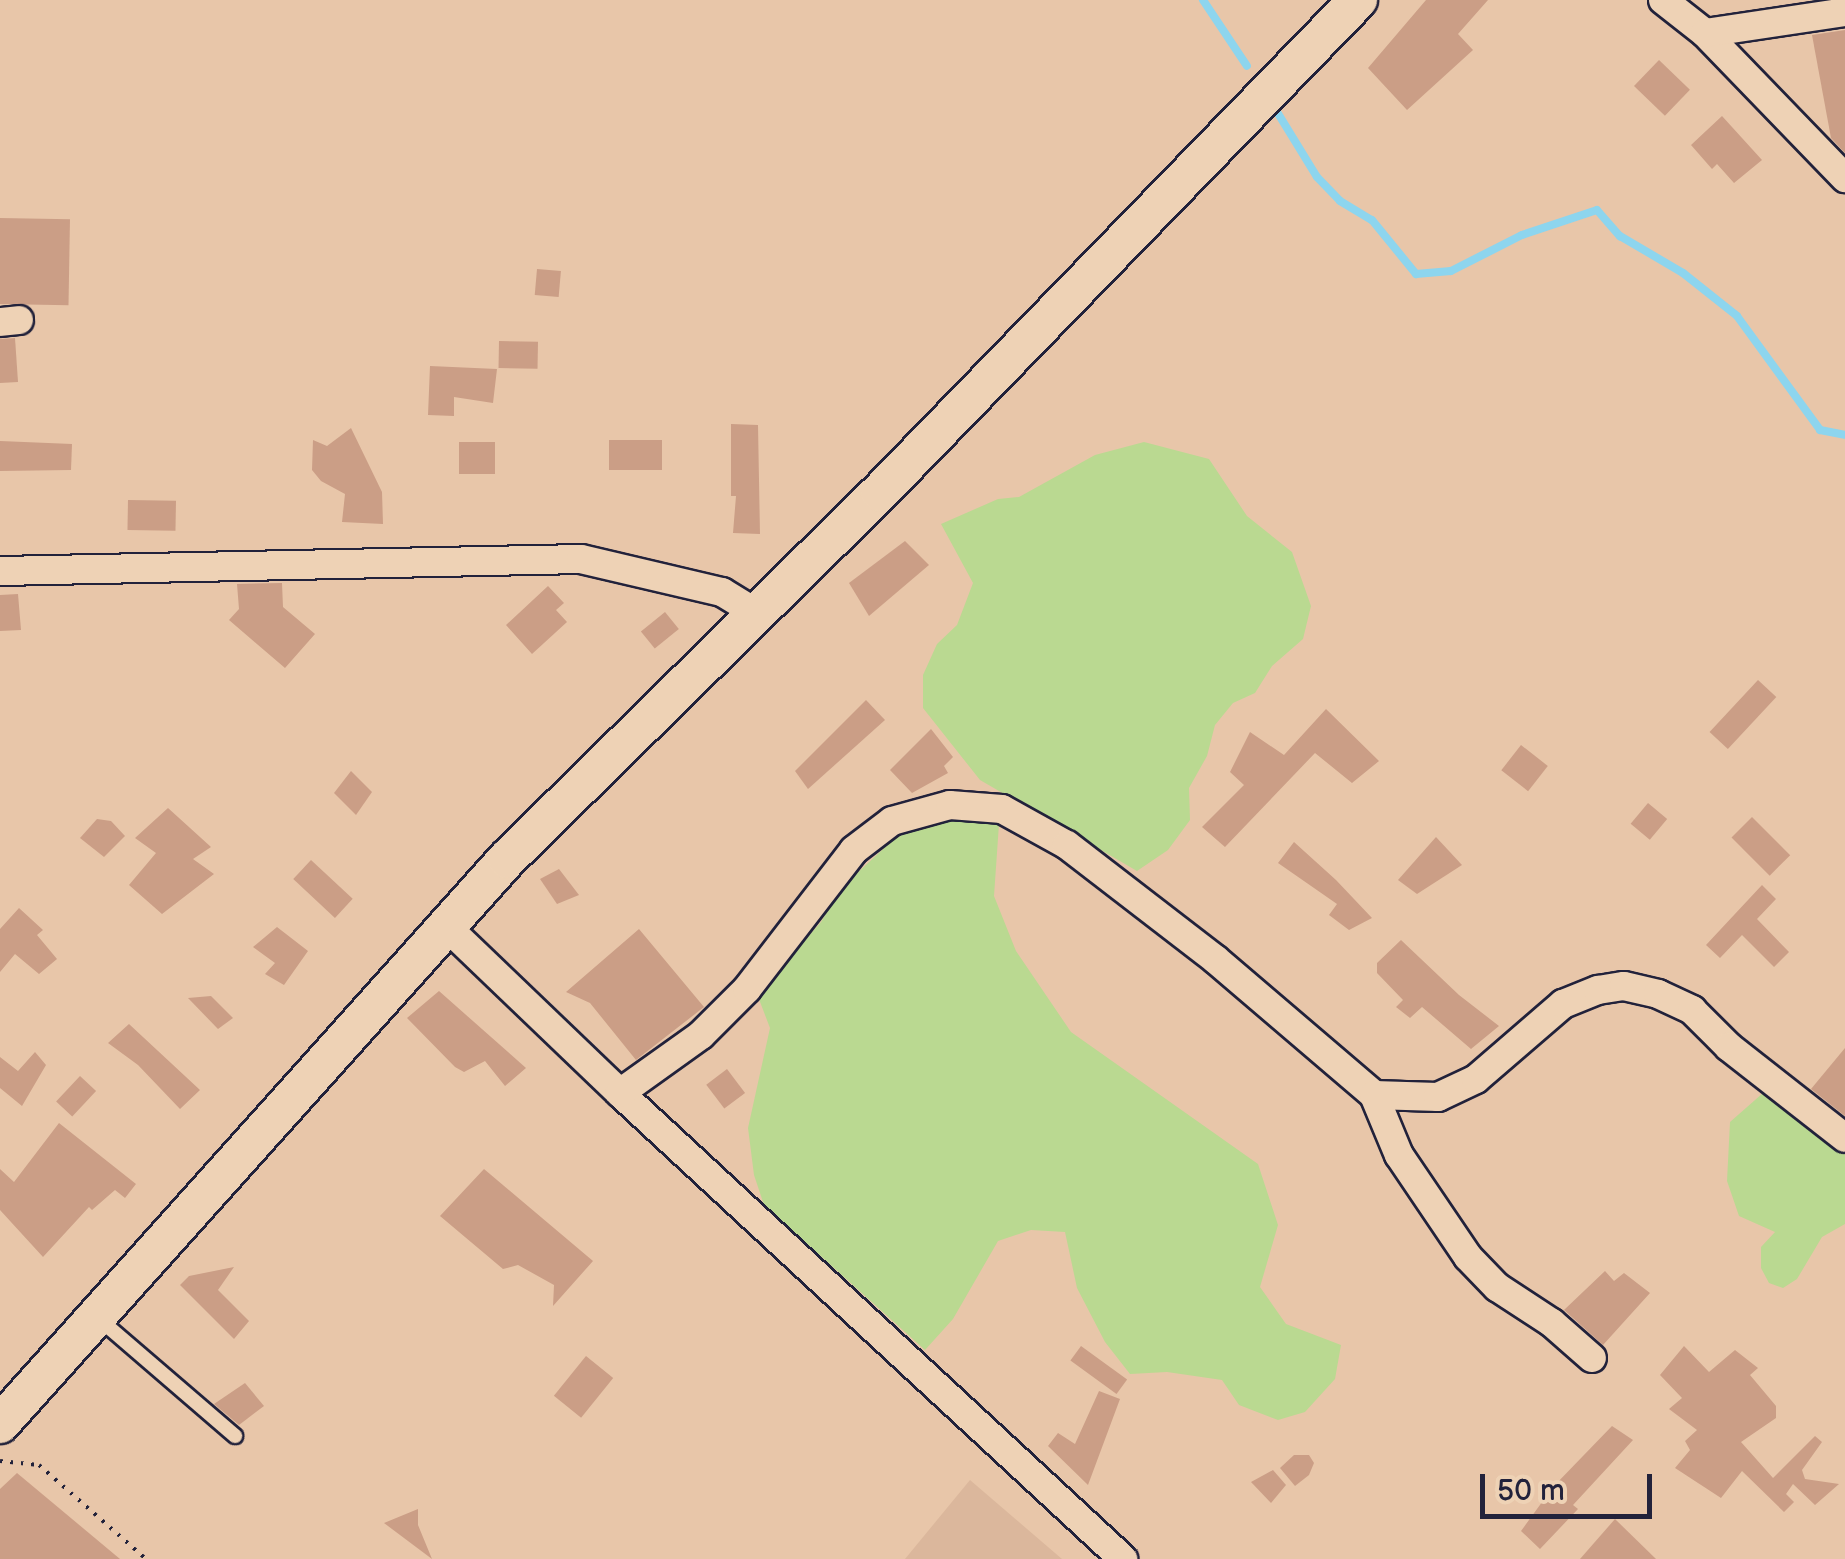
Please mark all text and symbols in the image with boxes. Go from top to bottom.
scale bar [1485,1454,1658,1516]
text: 50 m [1497,1473,1565,1509]

